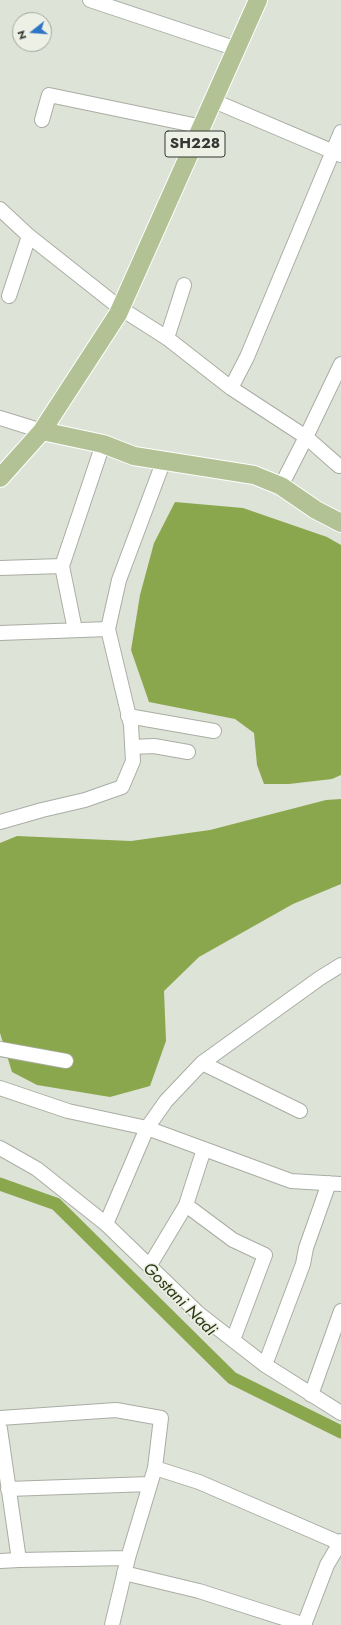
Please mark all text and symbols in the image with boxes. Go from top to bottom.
north arrow [12,12,52,52]
text: N [13,29,30,42]
road number: SH228 [165,131,225,157]
water label: Gostani Nadi [138,1259,220,1341]

